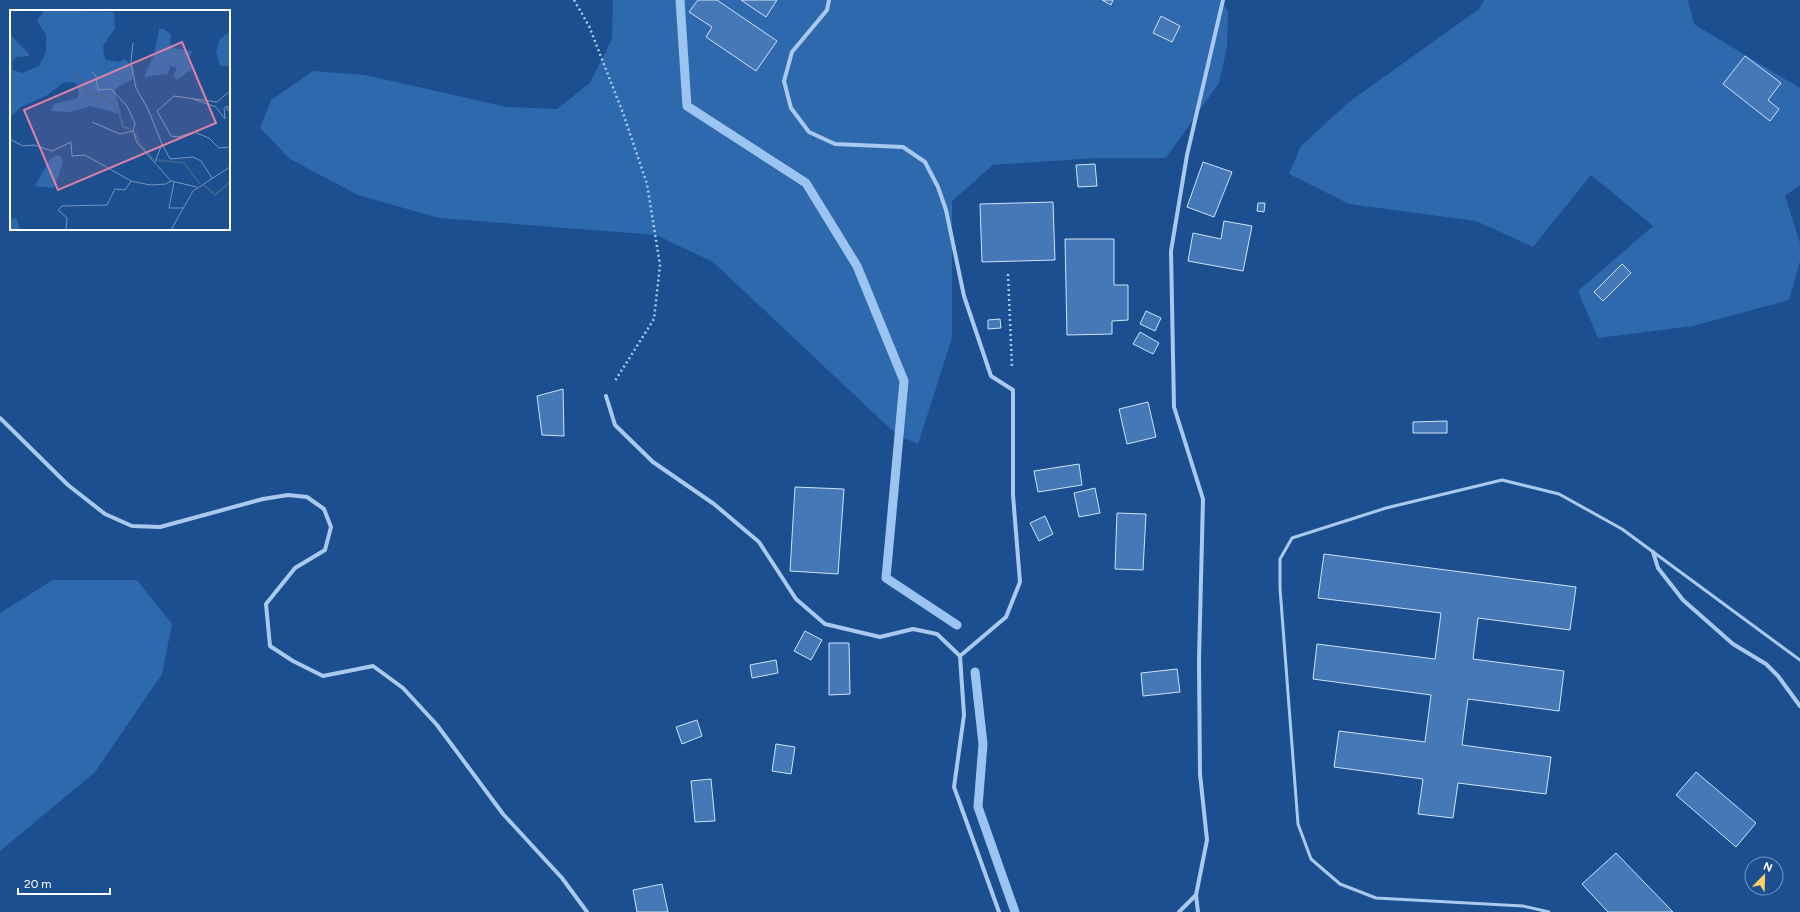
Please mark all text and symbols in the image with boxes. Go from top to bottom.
inset map [10,10,230,230]
north arrow [1744,856,1784,896]
text: N [1761,860,1774,875]
scale bar [18,870,110,896]
text: 20 m [24,877,52,891]

